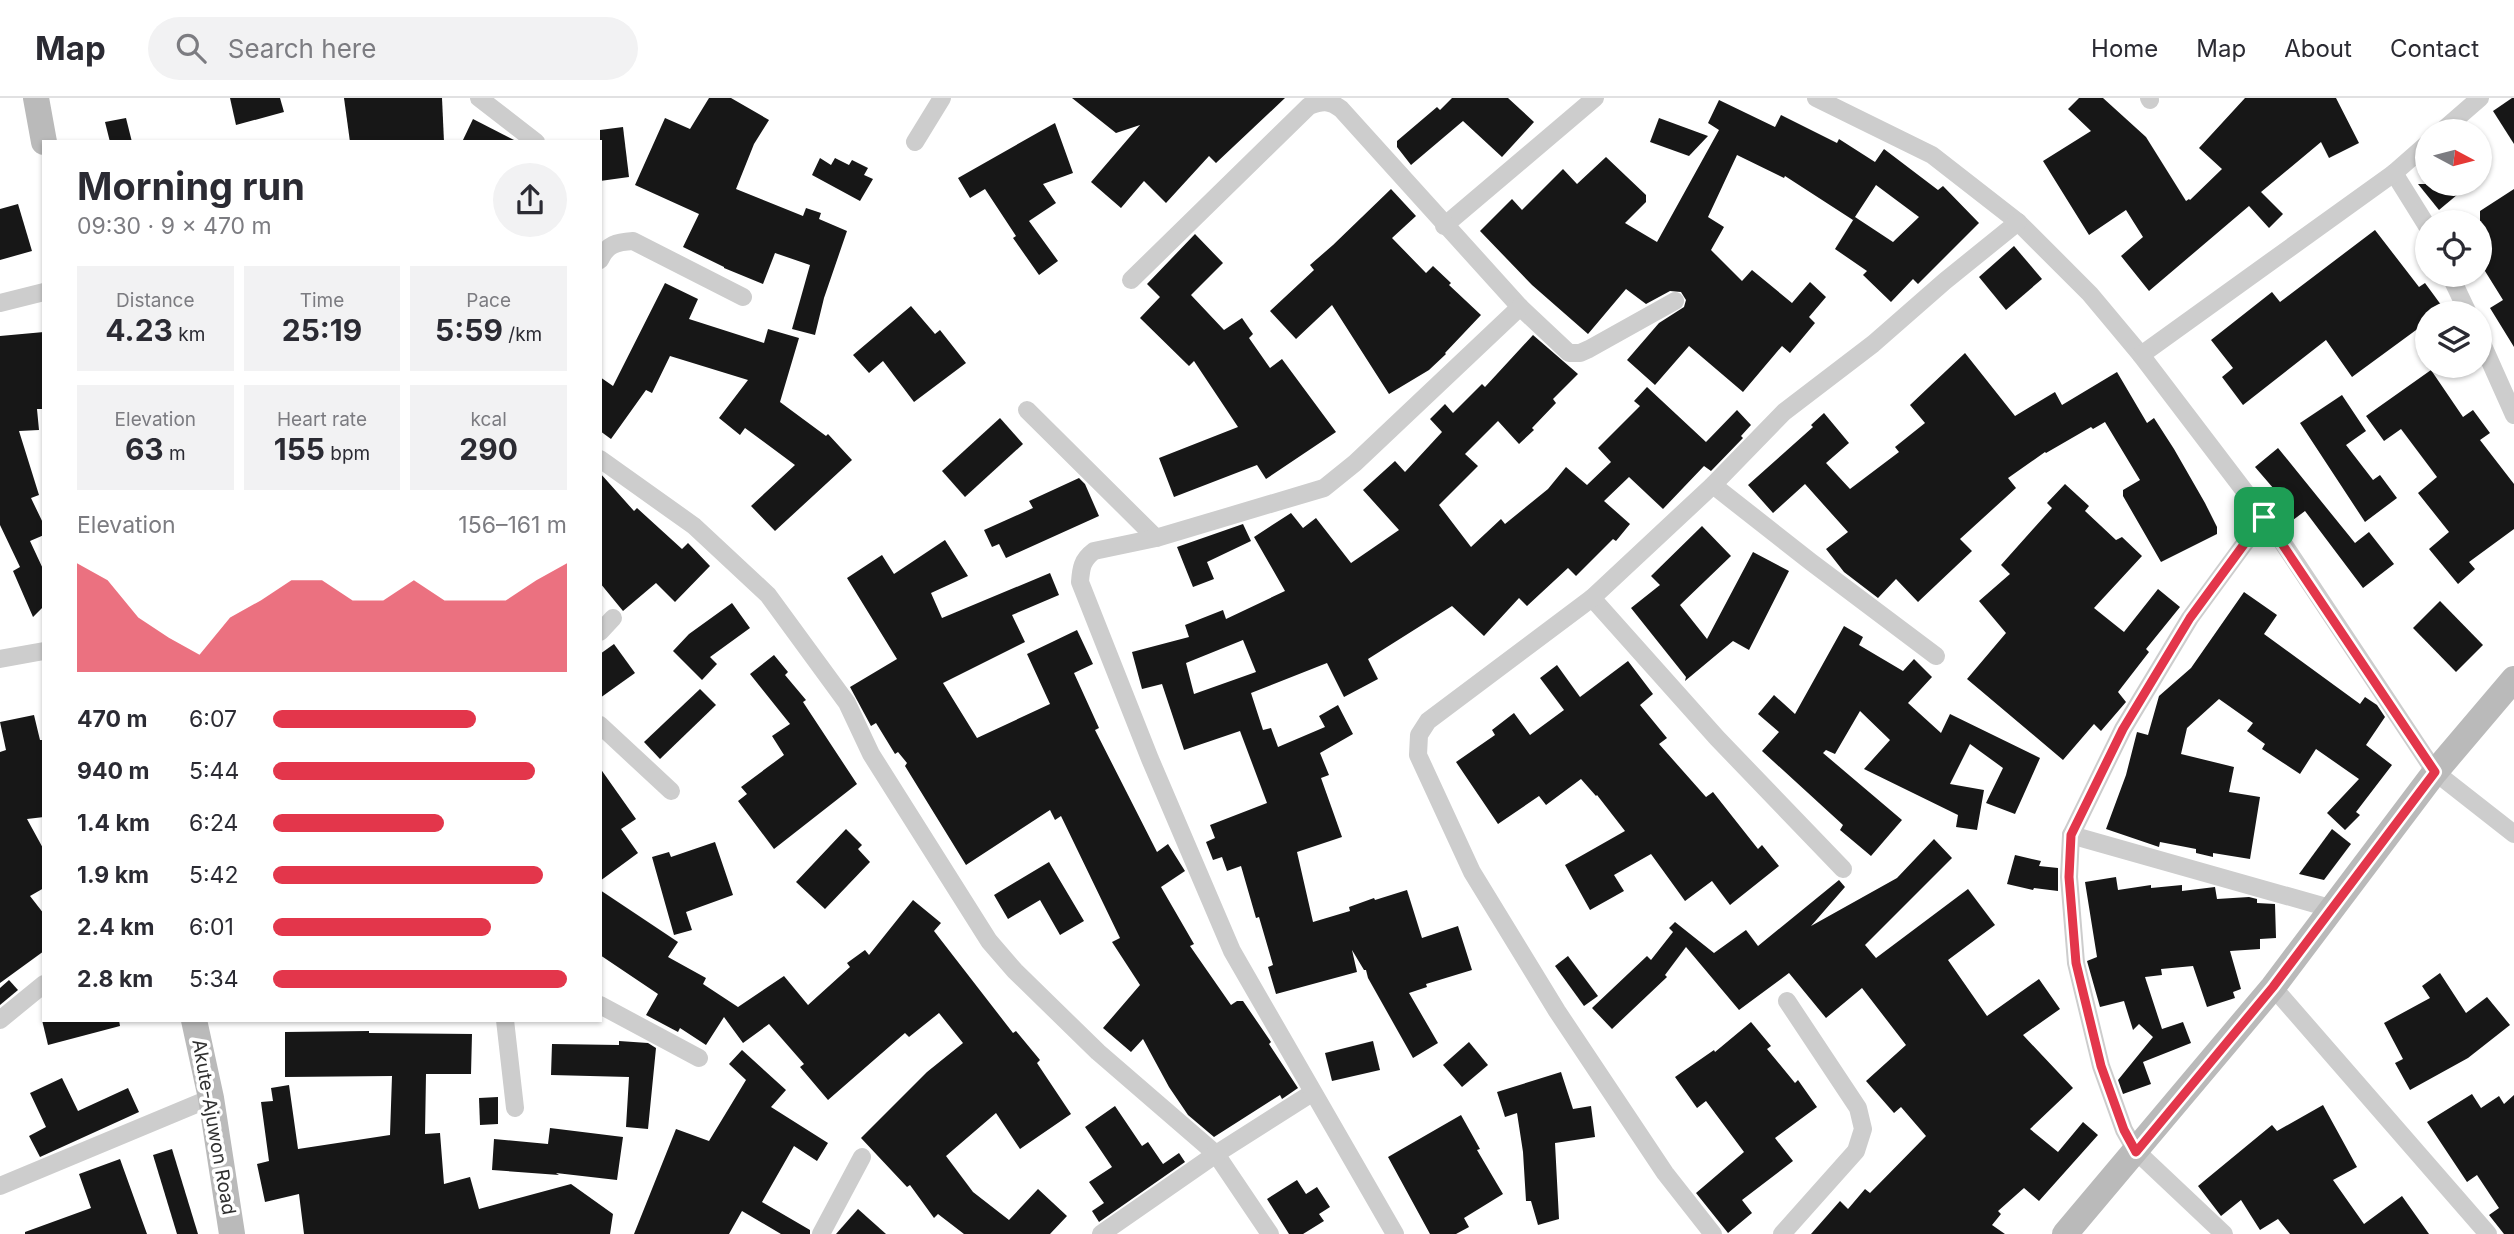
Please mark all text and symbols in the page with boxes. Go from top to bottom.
search box [148,17,638,80]
text: Map [35,28,106,68]
icon: search [172,29,210,67]
text: Search here [228,33,376,64]
text: Home [2091,34,2158,63]
text: Map [2196,34,2246,63]
text: About [2284,34,2352,63]
text: Contact [2390,34,2479,63]
north arrow [2415,119,2492,196]
map controls [2415,119,2492,378]
text: Morning run [77,163,305,209]
button: share [493,163,567,237]
button: locate [2415,210,2492,287]
text: 09:30 · 9 × 470 m [77,212,272,240]
text: Distance [116,289,195,312]
text: Time [300,289,344,312]
text: Pace [466,289,511,312]
button: layers [2415,301,2492,378]
text: 4.23 [105,312,173,348]
text: 25:19 [282,312,362,348]
text: 5:59 [435,312,503,348]
text: km [173,323,205,346]
text: /km [503,323,542,346]
text: Elevation [115,408,196,431]
text: Heart rate [277,408,367,431]
text: kcal [471,408,507,431]
text: 63 [125,431,164,467]
text: 155 [274,431,325,467]
text: 290 [459,431,518,467]
text: m [164,442,186,465]
text: bpm [325,442,370,465]
pin [2234,487,2294,547]
icon: arrive [2245,498,2283,536]
text: Elevation [77,511,176,539]
text: 156–161 m [458,511,567,539]
text: 470 m [77,705,148,733]
text: 6:07 [189,705,237,733]
text: 940 m [77,757,149,785]
text: 5:44 [189,757,239,785]
text: 1.4 km [77,809,150,837]
text: 6:24 [189,809,238,837]
text: 1.9 km [77,861,149,889]
text: 5:42 [189,861,239,889]
text: 2.4 km [77,913,155,941]
text: 6:01 [189,913,234,941]
text: 2.8 km [77,965,153,993]
text: 5:34 [189,965,239,993]
street label: Akute-Ajuwon Road [187,1037,241,1217]

